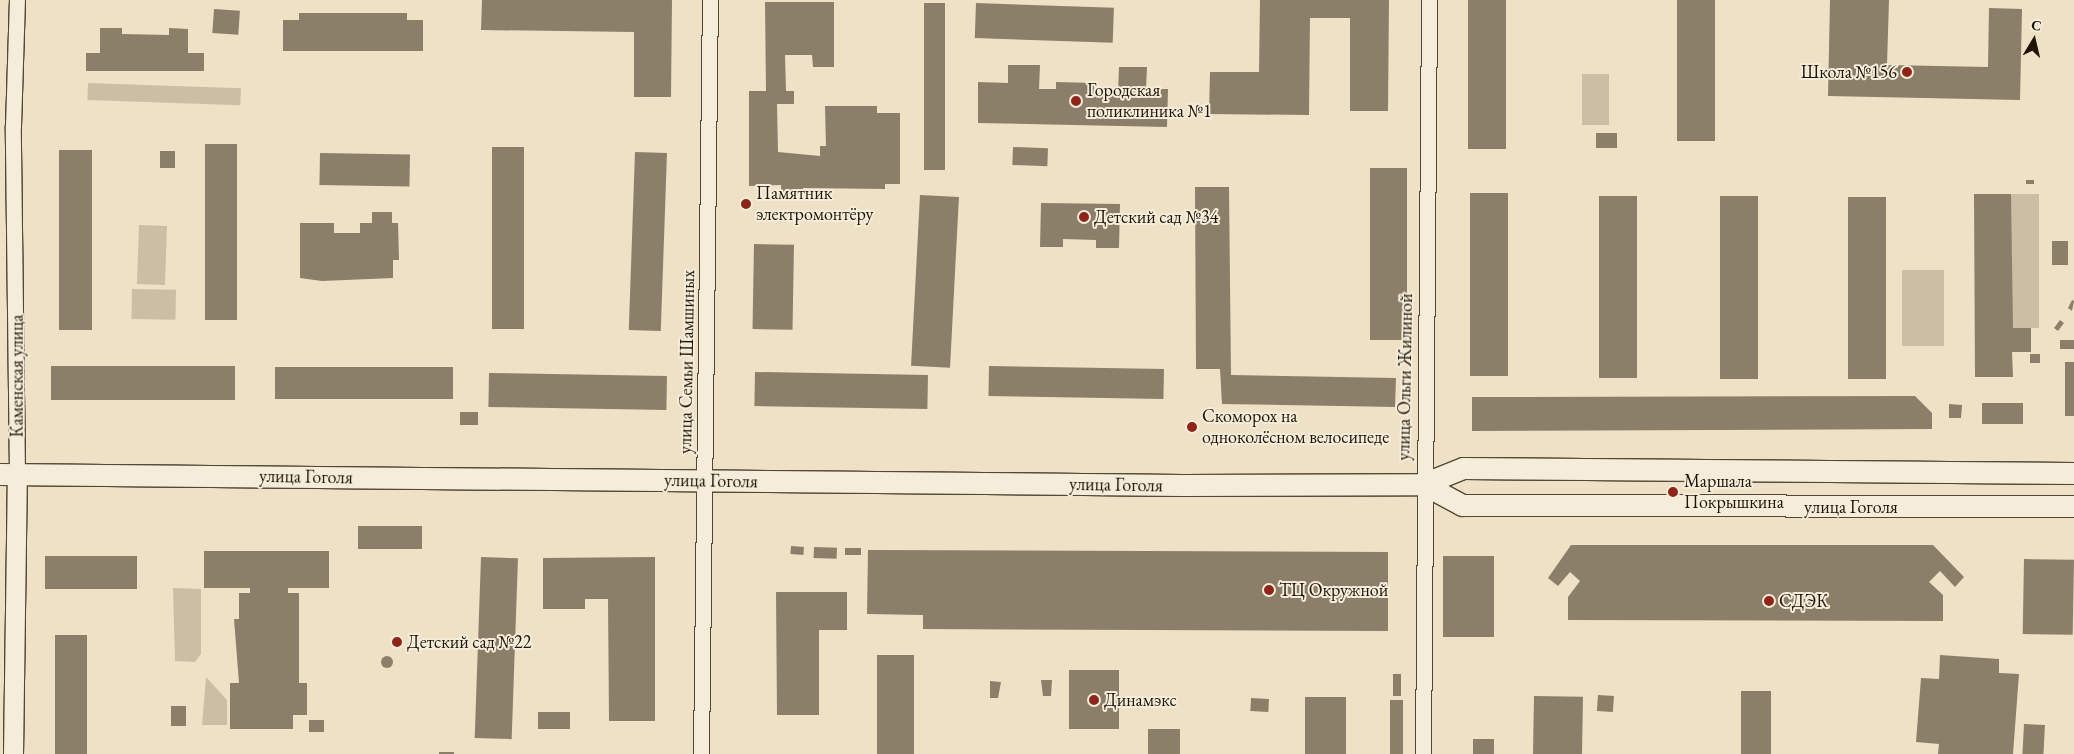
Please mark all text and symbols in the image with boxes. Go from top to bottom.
north arrow [2009,15,2059,65]
text: С [2030,16,2043,35]
place label: Школа №156 [1801,61,1897,83]
marker: Школа №156 [1901,66,1913,78]
place label: Городская поликлиника №1 [1087,80,1212,122]
marker: Городская поликлиника №1 [1069,94,1083,108]
place label: Памятник электромонтёру [756,183,873,225]
marker: Памятник электромонтёру [740,198,752,210]
place label: Детский сад №34 [1094,206,1218,228]
marker: Детский сад №34 [1078,211,1090,223]
street label: улица Семьи Шамшиных [675,270,699,454]
street label: улица Ольги Жилиной [1393,293,1417,461]
street label: Каменская улица [6,315,28,437]
place label: Скоморох на одноколёсном велосипеде [1202,406,1389,448]
marker: Скоморох на одноколёсном велосипеде [1186,421,1198,433]
street label: улица Гоголя [259,465,353,489]
street label: улица Гоголя [664,469,758,493]
place label: Маршала Покрышкина [1684,471,1784,514]
street label: улица Гоголя [1069,473,1163,497]
marker: Маршала Покрышкина [1666,485,1680,499]
street label: улица Гоголя [1804,496,1898,518]
place label: ТЦ Окружной [1279,579,1388,601]
marker: ТЦ Окружной [1263,584,1275,596]
place label: СДЭК [1779,590,1828,612]
marker: СДЭК [1763,595,1775,607]
place label: Детский сад №22 [407,631,531,653]
marker: Детский сад №22 [391,636,403,648]
place label: Динамэкс [1104,689,1177,711]
marker: Динамэкс [1088,694,1100,706]

